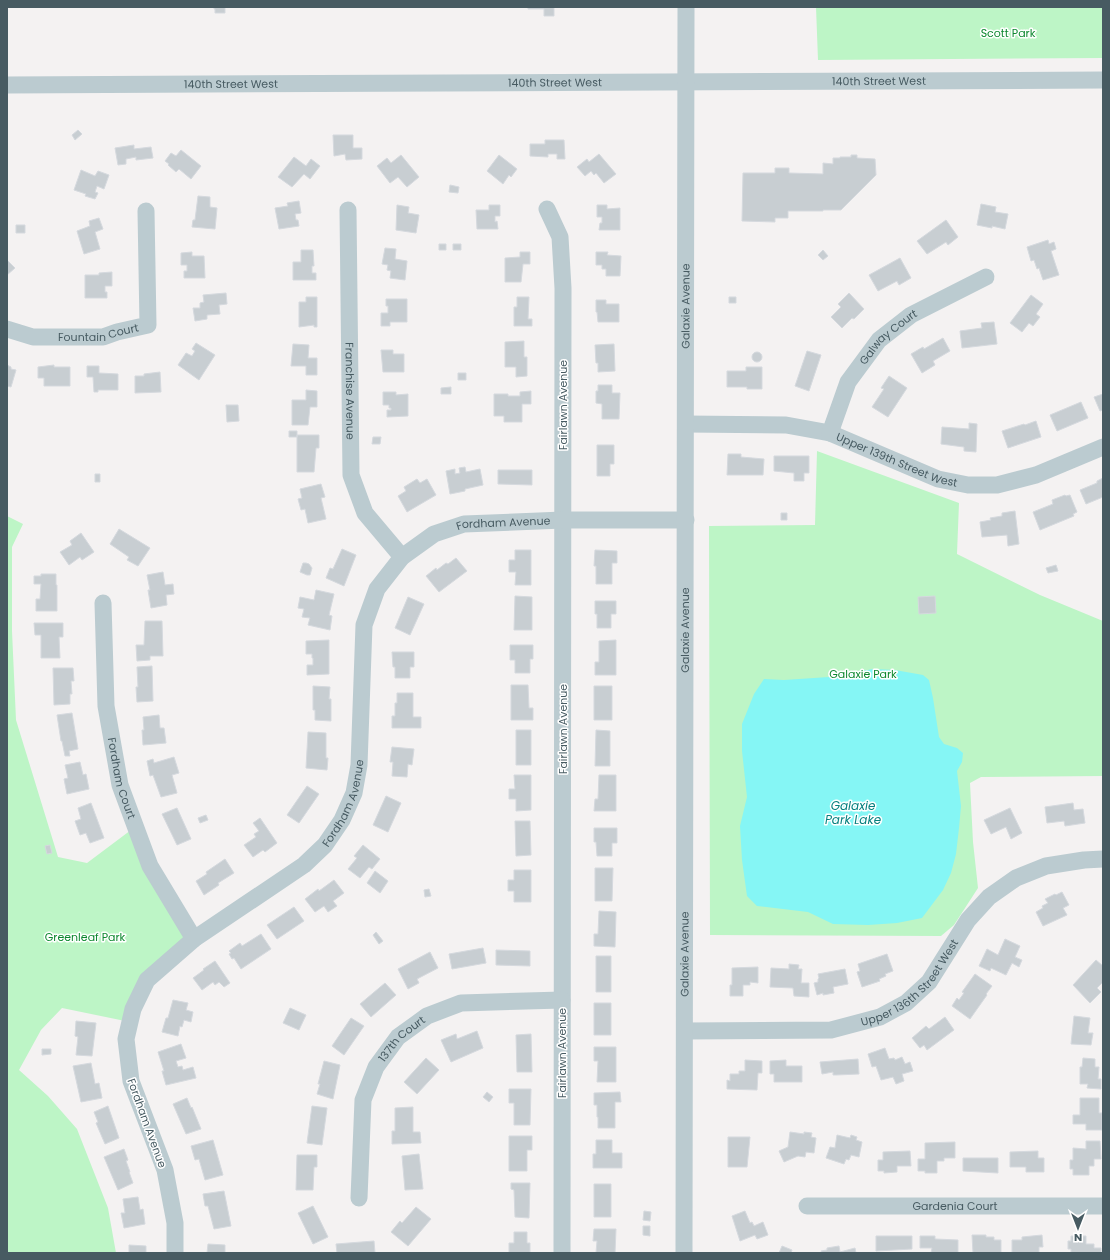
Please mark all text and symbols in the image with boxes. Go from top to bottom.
park label: Scott Park [981,25,1036,41]
street label: 140th Street West [832,73,926,89]
street label: 140th Street West [508,74,602,91]
street label: 140th Street West [184,76,278,92]
street label: Galaxie Avenue [677,263,694,349]
street label: Galway Court [855,305,920,368]
street label: Fountain Court [58,319,140,345]
street label: Franchise Avenue [341,342,359,440]
street label: Fairlawn Avenue [555,360,571,450]
street label: Upper 139th Street West [834,429,959,491]
street label: Fordham Avenue [454,513,551,534]
street label: Galaxie Avenue [677,587,693,673]
park label: Galaxie Park [829,666,897,682]
street label: Fairlawn Avenue [555,684,571,774]
street label: Fordham Court [104,736,140,821]
street label: Fordham Avenue [318,759,367,850]
water label: Galaxie Park Lake [825,797,882,828]
street label: Galaxie Avenue [676,911,693,997]
park label: Greenleaf Park [45,929,126,945]
street label: Upper 136th Street West [859,936,962,1030]
street label: Fairlawn Avenue [554,1008,570,1098]
street label: 137th Court [374,1012,428,1065]
street label: Fordham Avenue [123,1076,171,1170]
street label: Gardenia Court [912,1198,998,1214]
north arrow [1058,1208,1098,1248]
text: N [1074,1230,1082,1246]

